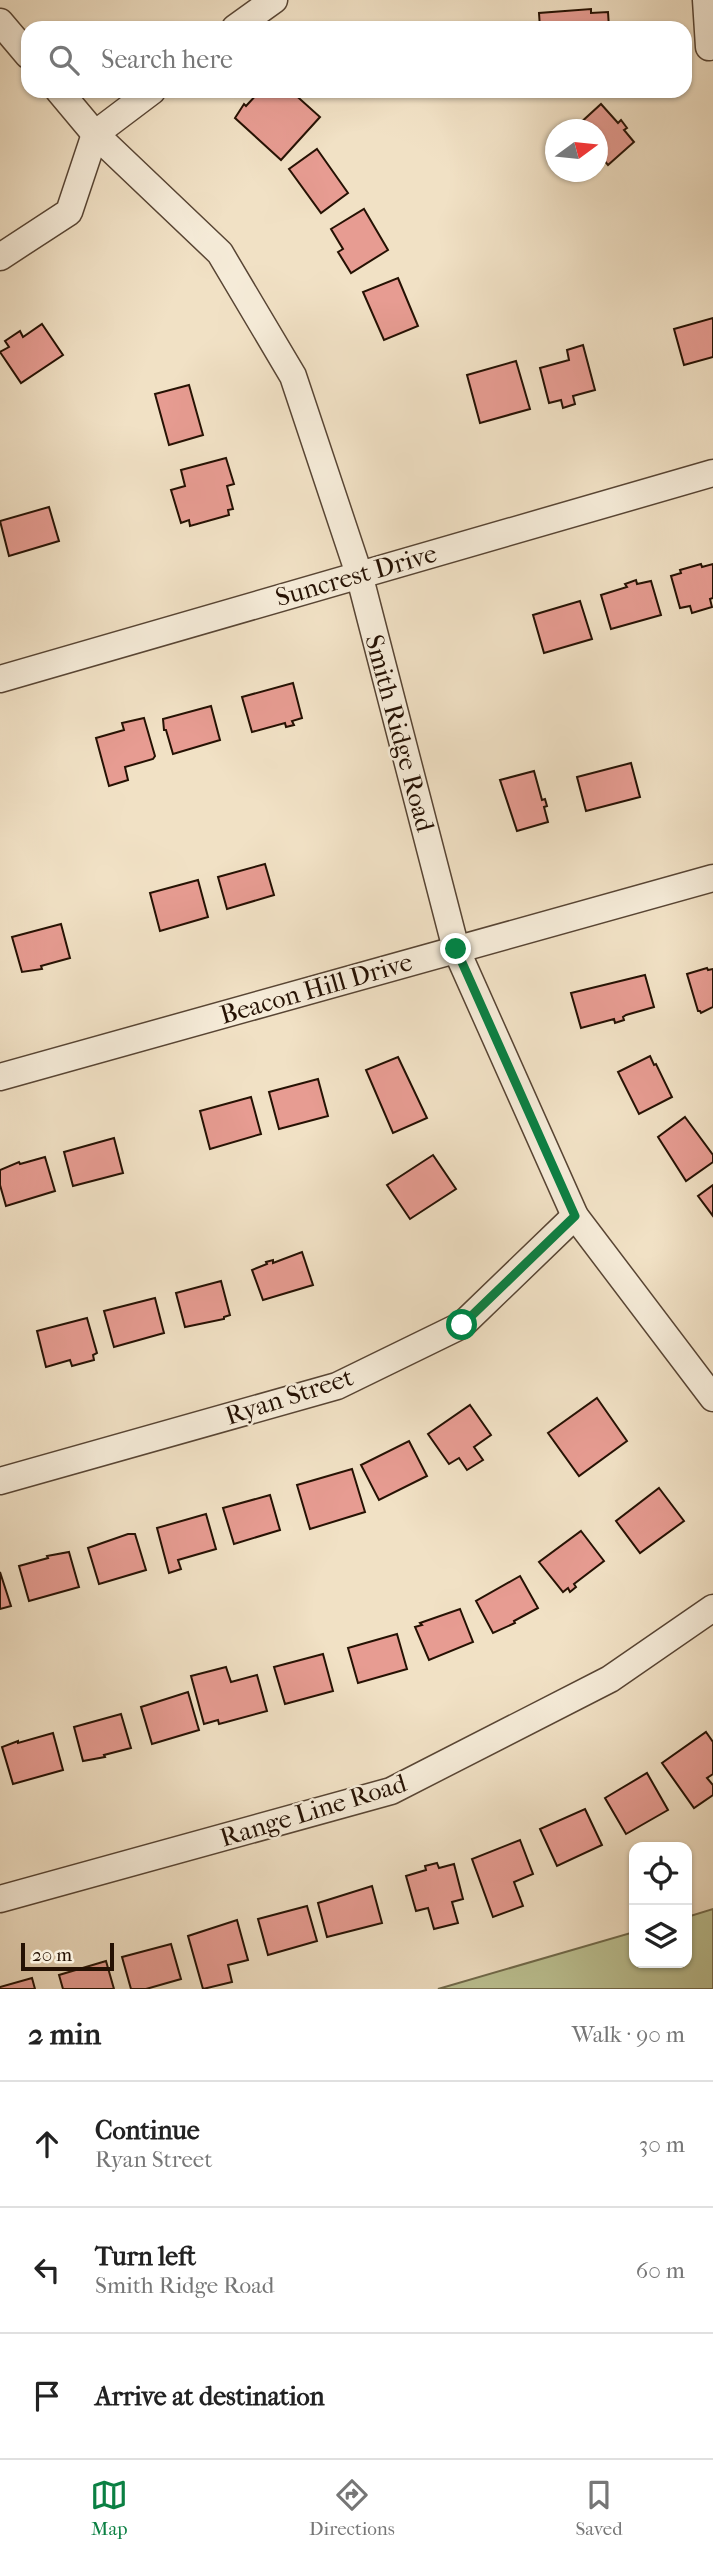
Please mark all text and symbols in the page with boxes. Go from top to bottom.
search box [21,21,692,98]
icon: search [45,41,83,79]
text: Search here [101,44,233,75]
north arrow [545,119,608,182]
street label: Suncrest Drive [272,538,440,613]
street label: Smith Ridge Road [358,631,441,836]
route end [440,933,471,964]
street label: Beacon Hill Drive [216,946,416,1031]
route start [446,1309,477,1340]
street label: Ryan Street [221,1361,358,1432]
street label: Range Line Road [216,1767,411,1854]
map controls [629,1842,692,1968]
button: locate [629,1842,692,1905]
button: layers [629,1905,692,1968]
scale bar [21,1940,114,1972]
text: 20 m [32,1944,72,1966]
text: 2 min [28,2017,101,2052]
text: Walk · 90 m [572,2021,685,2048]
text: Continue [95,2115,200,2146]
icon: ahead [28,2125,66,2163]
text: 30 m [639,2131,685,2158]
text: Ryan Street [95,2146,212,2173]
text: Turn left [95,2241,196,2272]
icon: left [28,2251,66,2289]
text: 60 m [636,2257,685,2284]
text: Smith Ridge Road [95,2272,274,2299]
icon: arrive [28,2377,66,2415]
text: Arrive at destination [95,2381,325,2412]
tab: Map [90,2476,128,2540]
tab: Directions [309,2476,395,2540]
tab: Saved [575,2476,623,2540]

